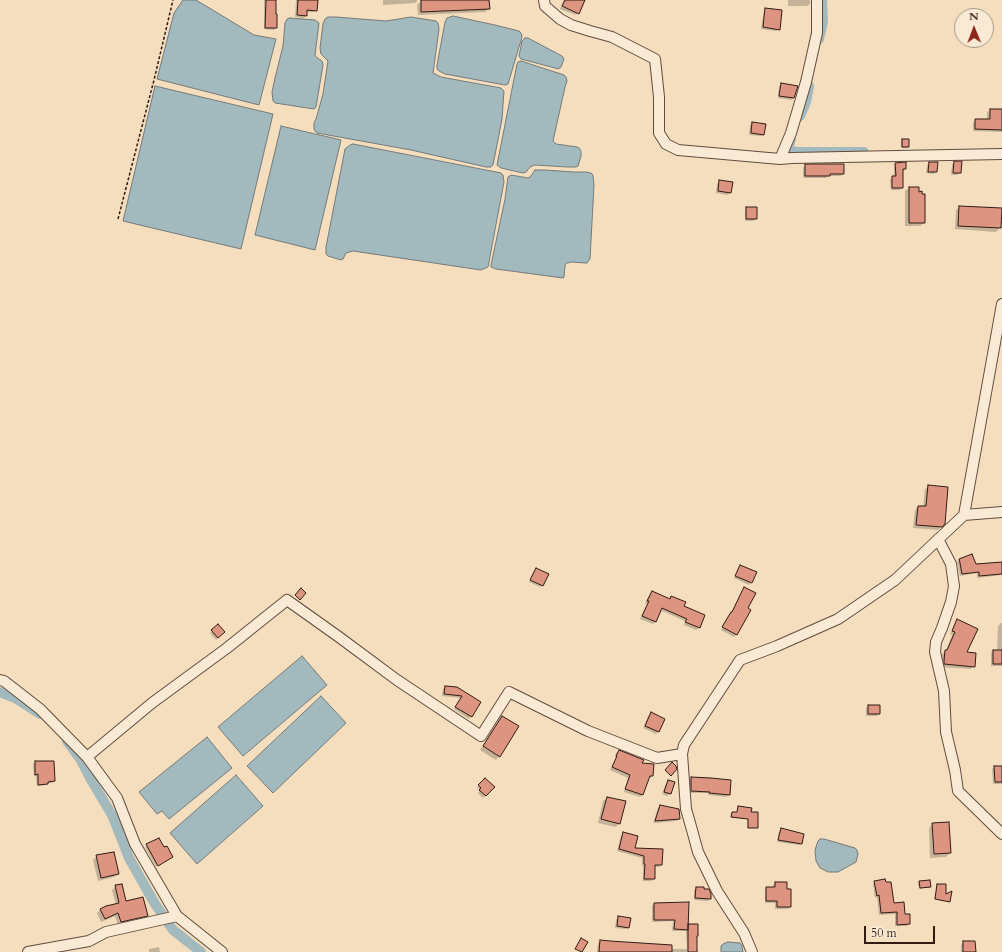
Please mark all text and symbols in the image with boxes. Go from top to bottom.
north arrow [954,8,994,48]
text: N [969,9,979,24]
scale bar [866,918,937,944]
text: 50 m [871,925,897,941]

